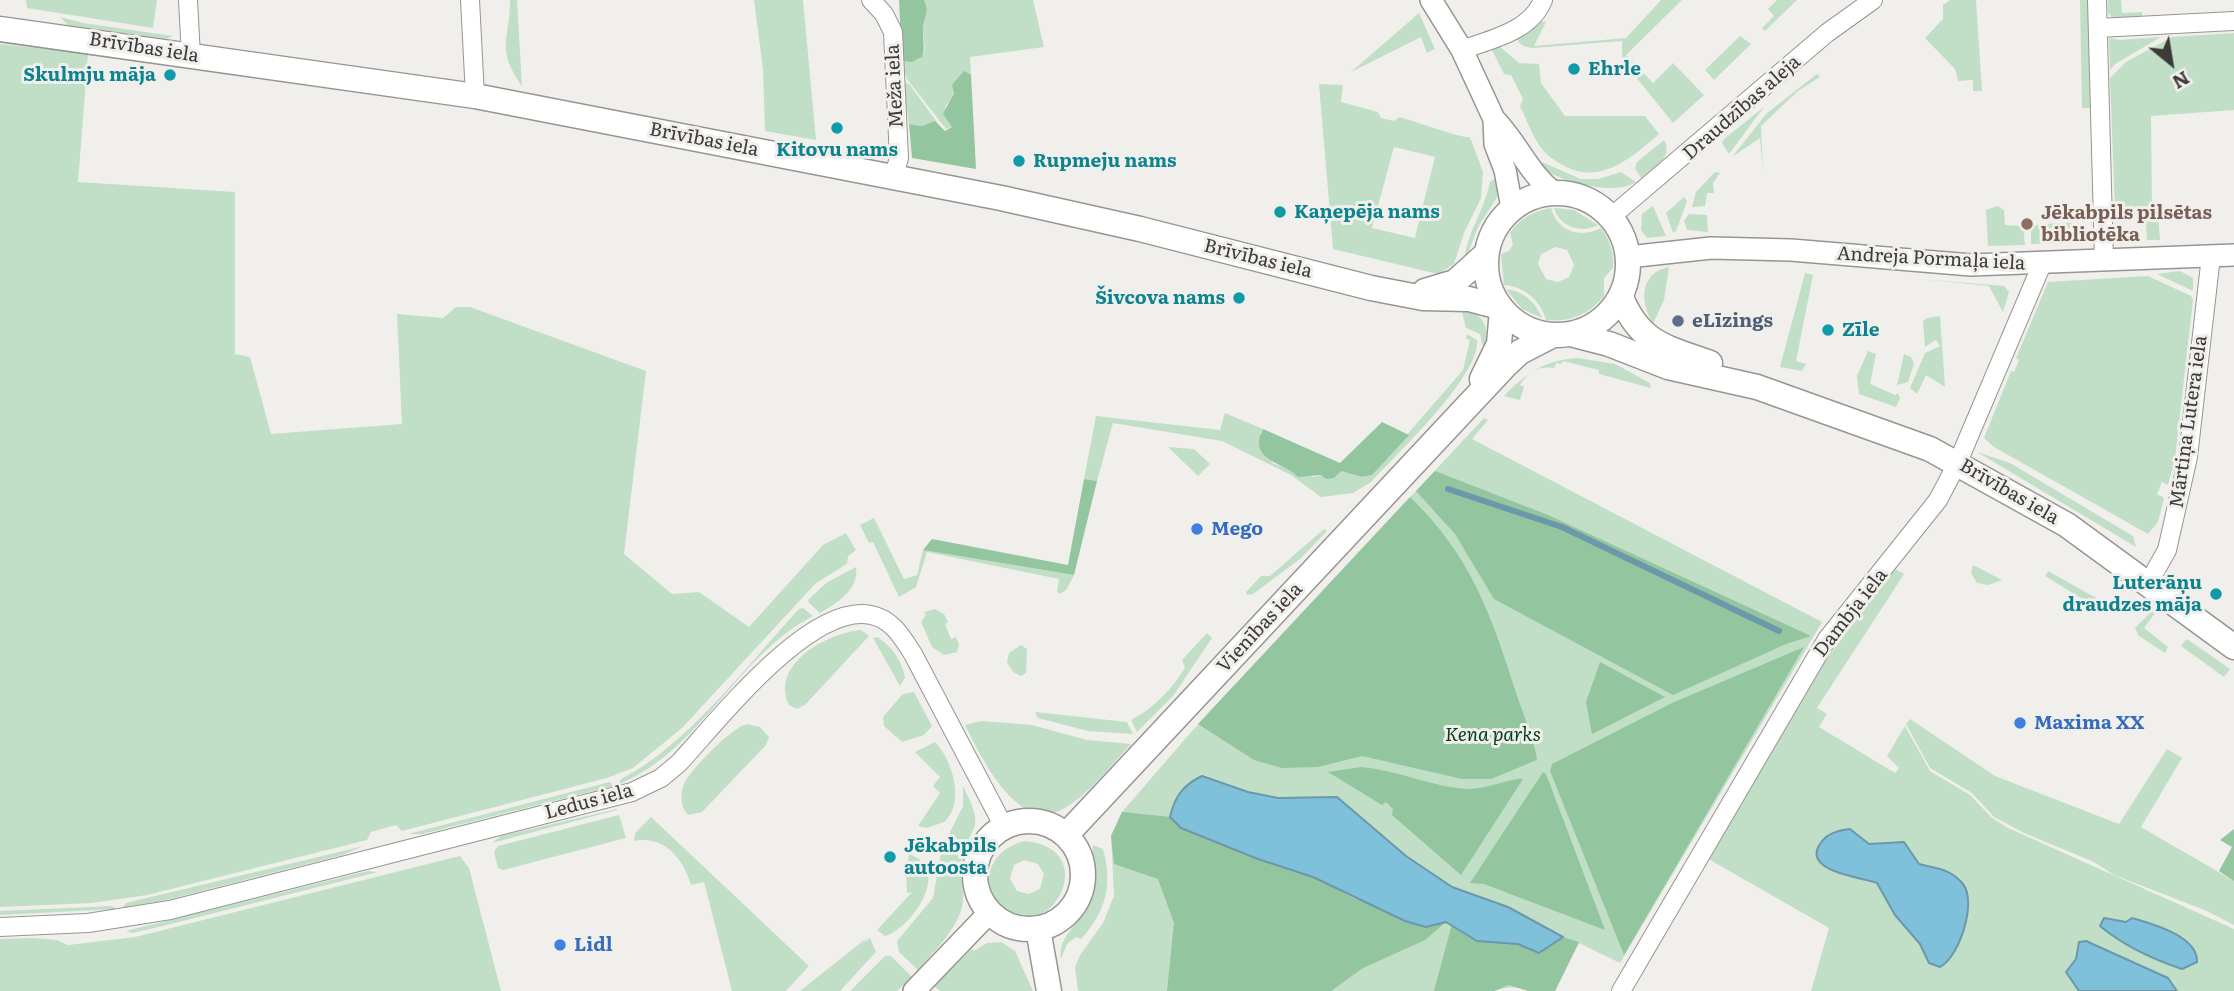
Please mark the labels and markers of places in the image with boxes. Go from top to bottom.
place label: Ehrle [1588,58,1641,80]
marker: Ehrle [1566,61,1582,77]
place label: Skulmju māja [23,64,156,86]
marker: Skulmju māja [162,67,178,83]
marker: Kitovu nams [829,120,845,136]
place label: Kitovu nams [776,139,898,161]
place label: Rupmeju nams [1033,150,1177,172]
marker: Rupmeju nams [1011,153,1027,169]
place label: Kaņepēja nams [1294,201,1440,223]
place label: Jēkabpils pilsētas bibliotēka [2041,202,2212,246]
marker: Kaņepēja nams [1272,204,1288,220]
marker: Jēkabpils pilsētas bibliotēka [2019,216,2035,232]
place label: Šivcova nams [1095,287,1225,309]
marker: Šivcova nams [1231,290,1247,306]
place label: eLīzings [1692,310,1773,332]
marker: eLīzings [1670,313,1686,329]
place label: Zīle [1842,319,1880,341]
marker: Zīle [1820,322,1836,338]
place label: Mego [1211,518,1263,540]
marker: Mego [1189,521,1205,537]
place label: Luterāņu draudzes māja [2063,572,2202,616]
marker: Luterāņu draudzes māja [2208,586,2224,602]
place label: Maxima XX [2034,712,2144,734]
marker: Maxima XX [2012,715,2028,731]
place label: Jēkabpils autoosta [904,835,996,879]
marker: Jēkabpils autoosta [882,849,898,865]
place label: Lidl [574,934,613,956]
marker: Lidl [552,937,568,953]

